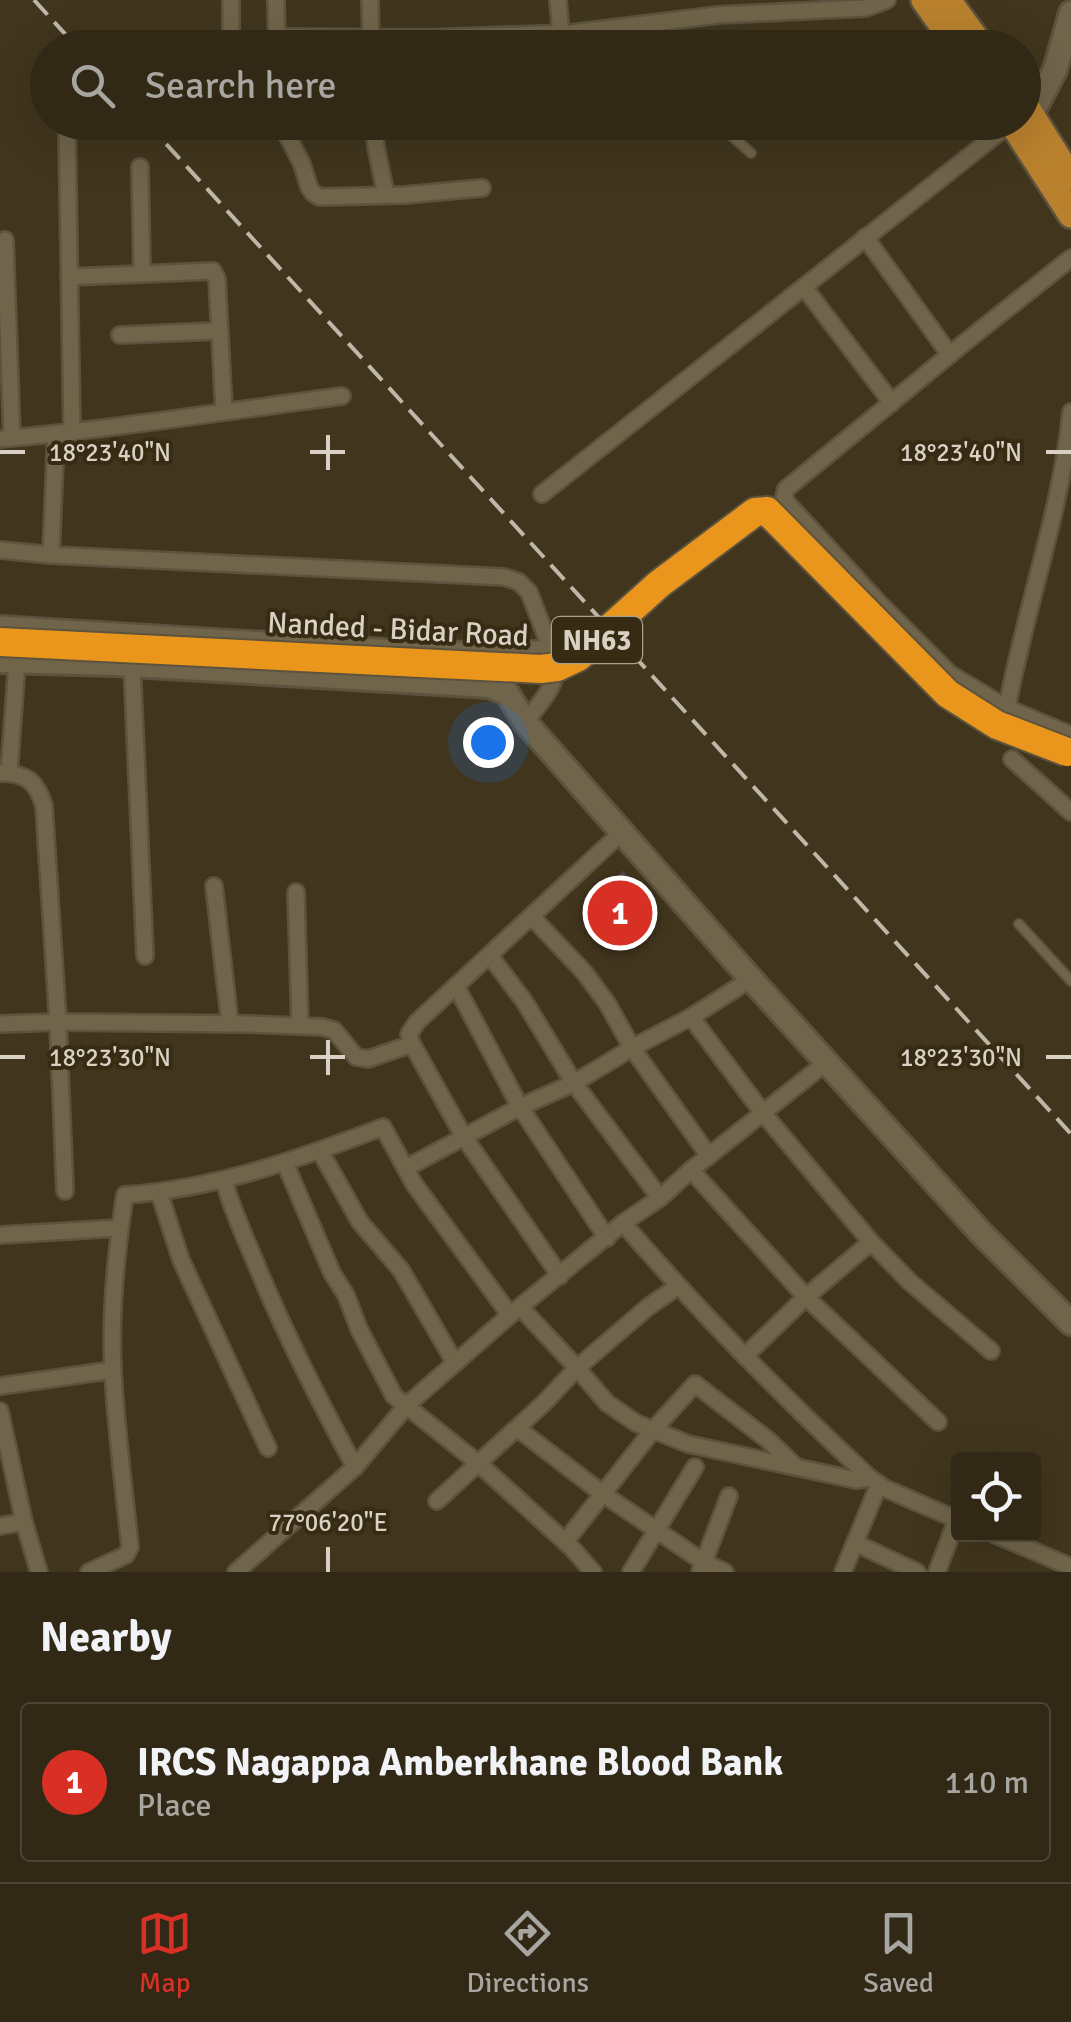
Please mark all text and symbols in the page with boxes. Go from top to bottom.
search box [30,30,1041,140]
icon: search [65,58,120,113]
text: Search here [145,62,337,109]
text: 18°23'40"N [49,437,171,468]
text: 18°23'40"N [900,437,1022,468]
street label: Nanded - Bidar Road [266,604,530,655]
road number: NH63 [552,617,642,663]
your location [463,717,514,768]
pin: 1 [588,876,652,950]
text: 18°23'30"N [49,1042,171,1073]
text: 18°23'30"N [900,1042,1022,1073]
map controls [951,1452,1041,1542]
button: locate [951,1452,1041,1542]
text: 77°06'20"E [268,1507,388,1538]
text: Nearby [40,1612,172,1663]
text: IRCS Nagappa Amberkhane Blood Bank [137,1739,783,1786]
text: 1 [66,1763,83,1802]
text: 110 m [945,1763,1029,1802]
text: Place [137,1786,212,1825]
tab: Map [137,1906,192,2000]
tab: Directions [467,1906,589,2000]
tab: Saved [863,1906,934,2000]

